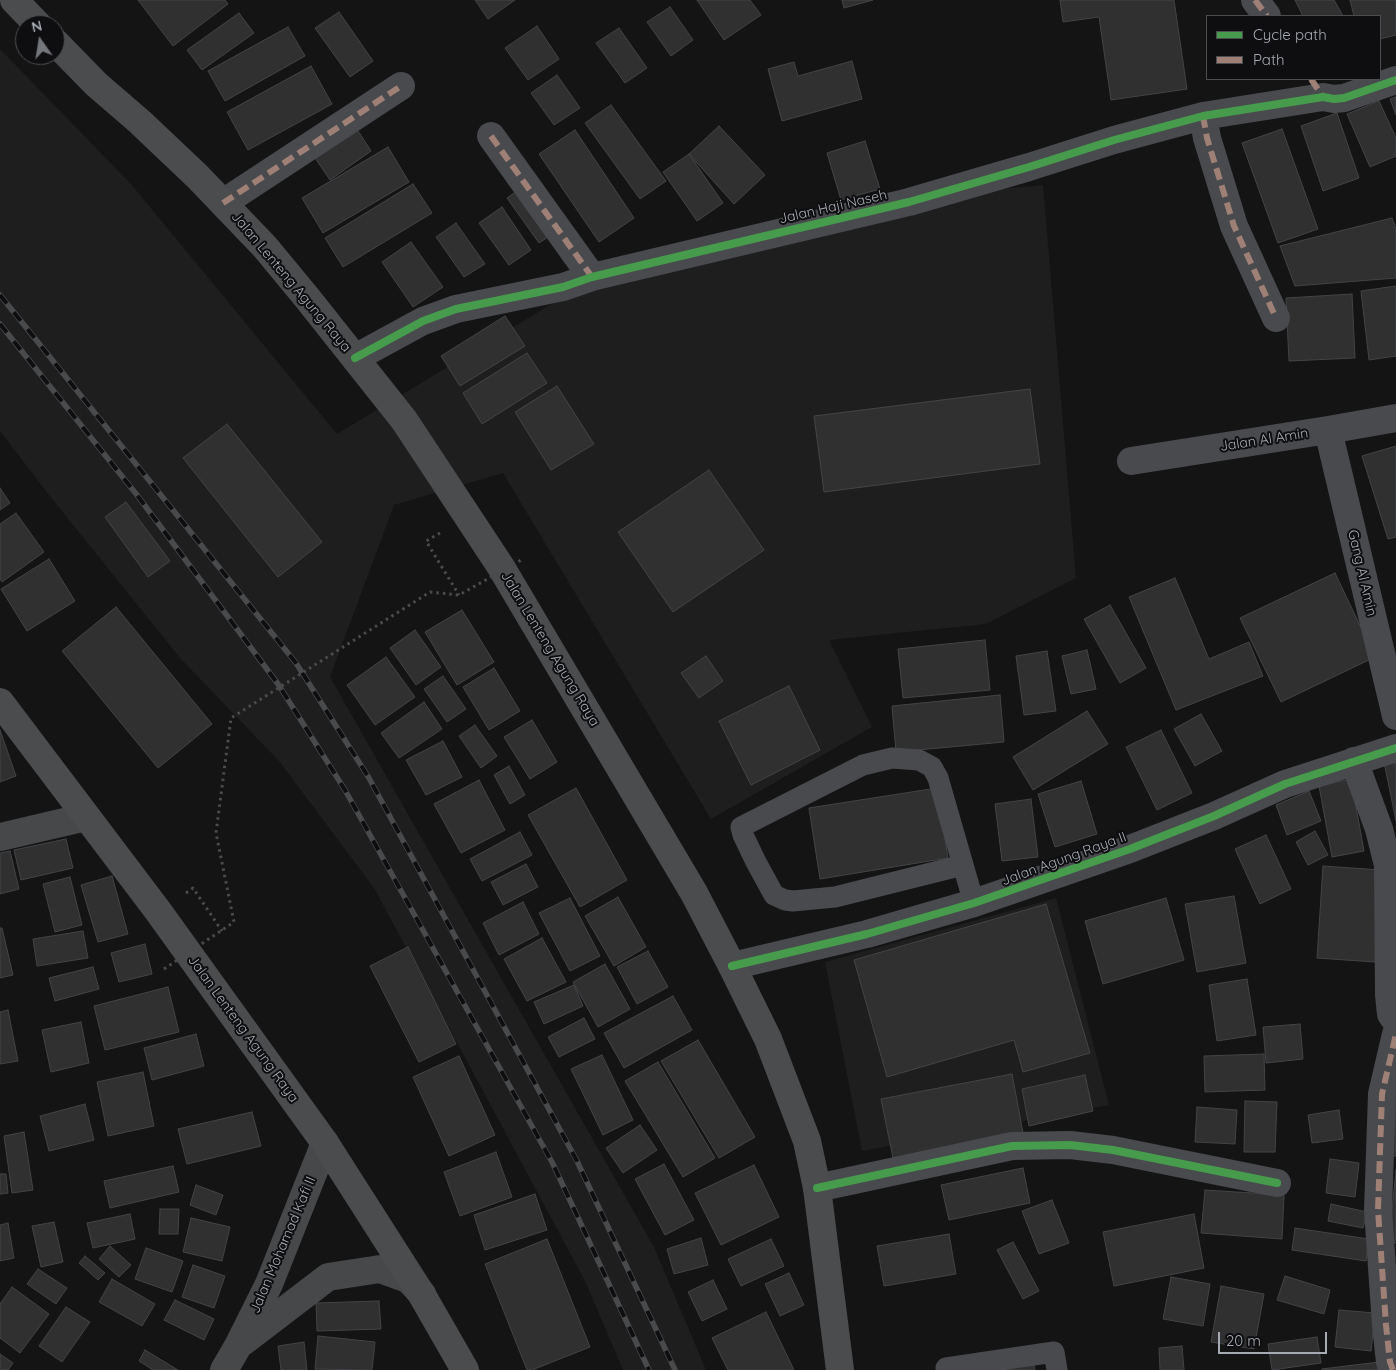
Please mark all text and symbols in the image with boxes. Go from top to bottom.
north arrow [15,15,65,65]
legend [1206,15,1381,80]
text: N [30,16,44,36]
text: Cycle path [1253,25,1327,44]
text: Path [1253,50,1285,69]
street label: Jalan Haji Naseh [777,186,889,228]
street label: Jalan Lenteng Agung Raya [228,209,354,355]
street label: Jalan Al Amin [1219,425,1309,455]
street label: Gang Al Amin [1344,528,1380,618]
street label: Jalan Lenteng Agung Raya [497,569,603,729]
street label: Jalan Agung Raya II [999,829,1129,889]
street label: Jalan Lenteng Agung Raya [184,952,302,1106]
street label: Jalan Mohamad Kafi II [247,1174,319,1316]
scale bar [1221,1322,1330,1354]
text: 20 m [1226,1331,1261,1350]

